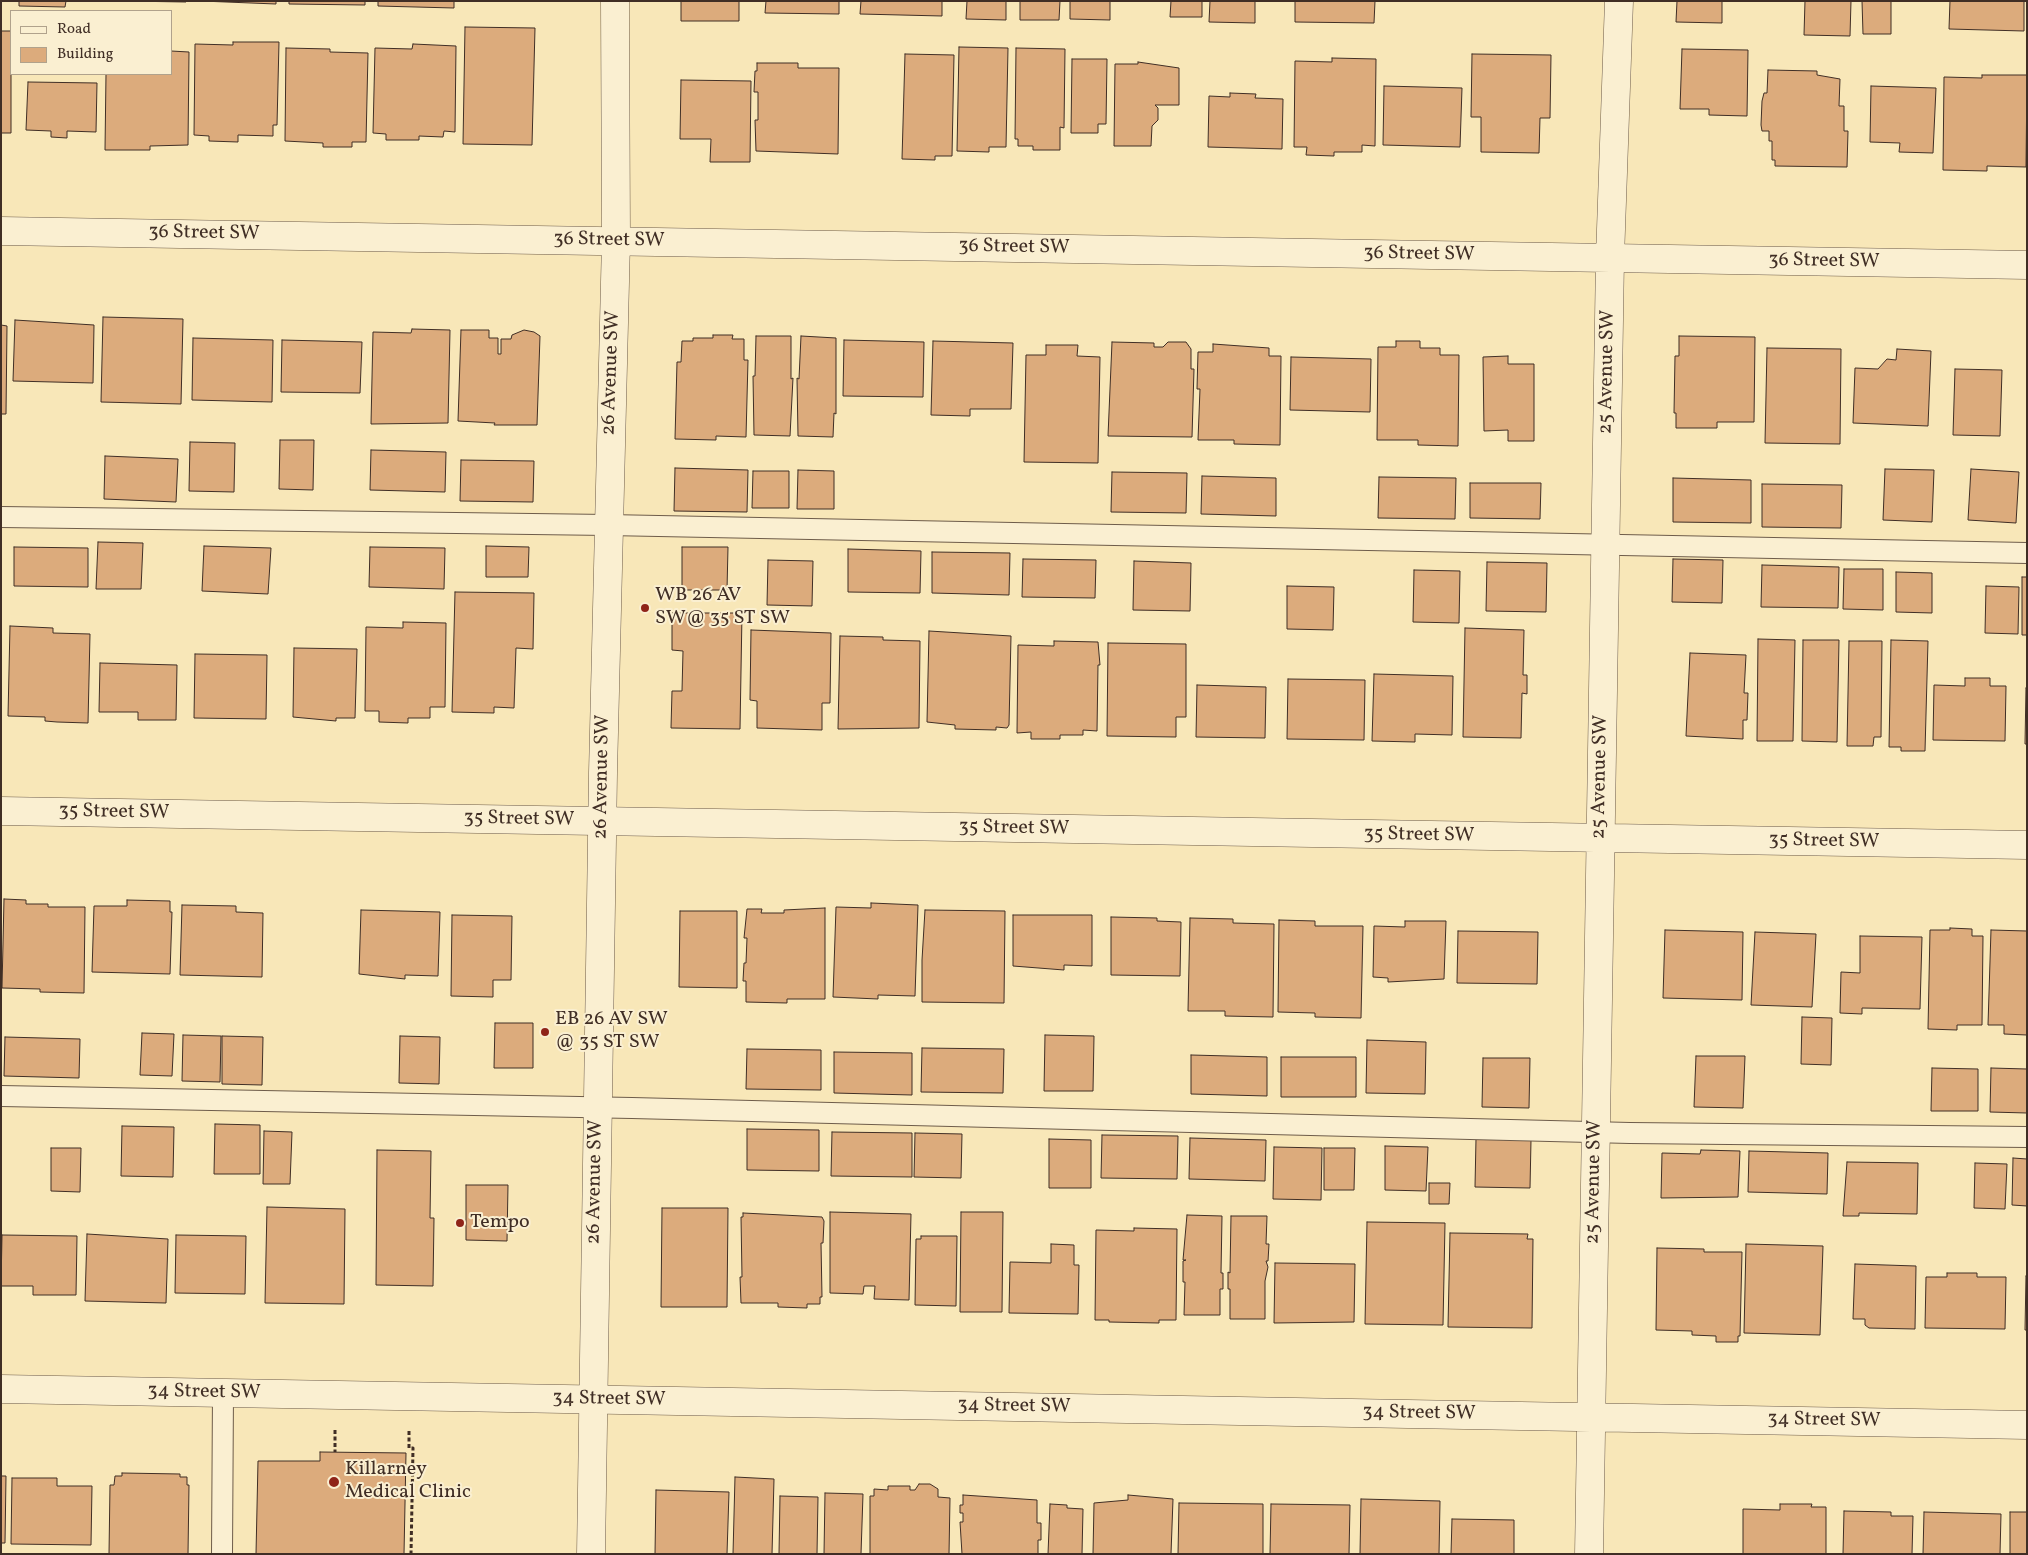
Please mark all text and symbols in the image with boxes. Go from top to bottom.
legend [10,10,172,75]
text: Road [57,19,91,40]
text: Building [57,44,113,65]
street label: 36 Street SW [148,221,260,247]
street label: 36 Street SW [553,228,665,254]
street label: 36 Street SW [958,235,1070,261]
street label: 36 Street SW [1363,242,1475,268]
street label: 36 Street SW [1768,249,1880,275]
street label: 26 Avenue SW [598,310,626,436]
street label: 25 Avenue SW [1595,310,1621,434]
place label: WB 26 AV SW@ 35 ST SW [655,584,790,631]
marker: WB 26 AV SW@ 35 ST SW [639,602,651,614]
street label: 26 Avenue SW [590,714,616,840]
street label: 25 Avenue SW [1588,715,1614,839]
street label: 35 Street SW [58,800,170,826]
street label: 35 Street SW [463,807,575,833]
street label: 35 Street SW [958,816,1070,842]
street label: 35 Street SW [1363,823,1475,849]
street label: 35 Street SW [1768,829,1880,855]
place label: EB 26 AV SW @ 35 ST SW [555,1008,668,1055]
marker: EB 26 AV SW @ 35 ST SW [539,1026,551,1038]
street label: 26 Avenue SW [583,1119,609,1245]
street label: 25 Avenue SW [1582,1120,1608,1244]
place label: Tempo [470,1211,530,1235]
marker: Tempo [454,1217,466,1229]
street label: 34 Street SW [147,1380,261,1406]
street label: 34 Street SW [552,1387,666,1413]
street label: 34 Street SW [957,1394,1071,1420]
street label: 34 Street SW [1362,1401,1476,1427]
street label: 34 Street SW [1767,1408,1881,1434]
place label: Killarney Medical Clinic [345,1458,471,1505]
marker: Killarney Medical Clinic [327,1475,341,1489]

